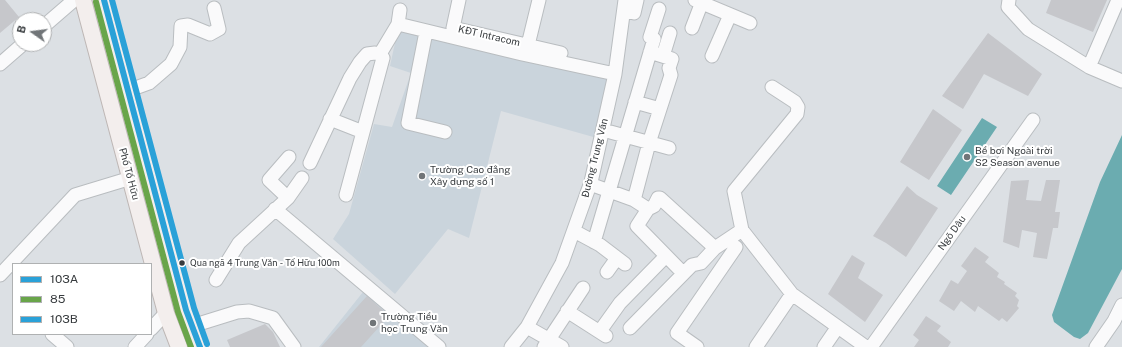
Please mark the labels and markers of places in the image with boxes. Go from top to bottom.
place label: Bể bơi Ngoài trời S2 Season avenue [975,145,1060,168]
marker: Bể bơi Ngoài trời S2 Season avenue [962,152,972,162]
place label: Trường Cao đẳng Xây dựng số 1 [430,164,510,188]
marker: Trường Cao đẳng Xây dựng số 1 [417,171,427,181]
marker: Qua ngã 4 Trung Văn - Tố Hữu 100m [177,258,187,268]
place label: Qua ngã 4 Trung Văn - Tố Hữu 100m [190,258,340,268]
place label: Trường Tiểu học Trung Văn [381,311,448,334]
marker: Trường Tiểu học Trung Văn [368,318,378,328]

